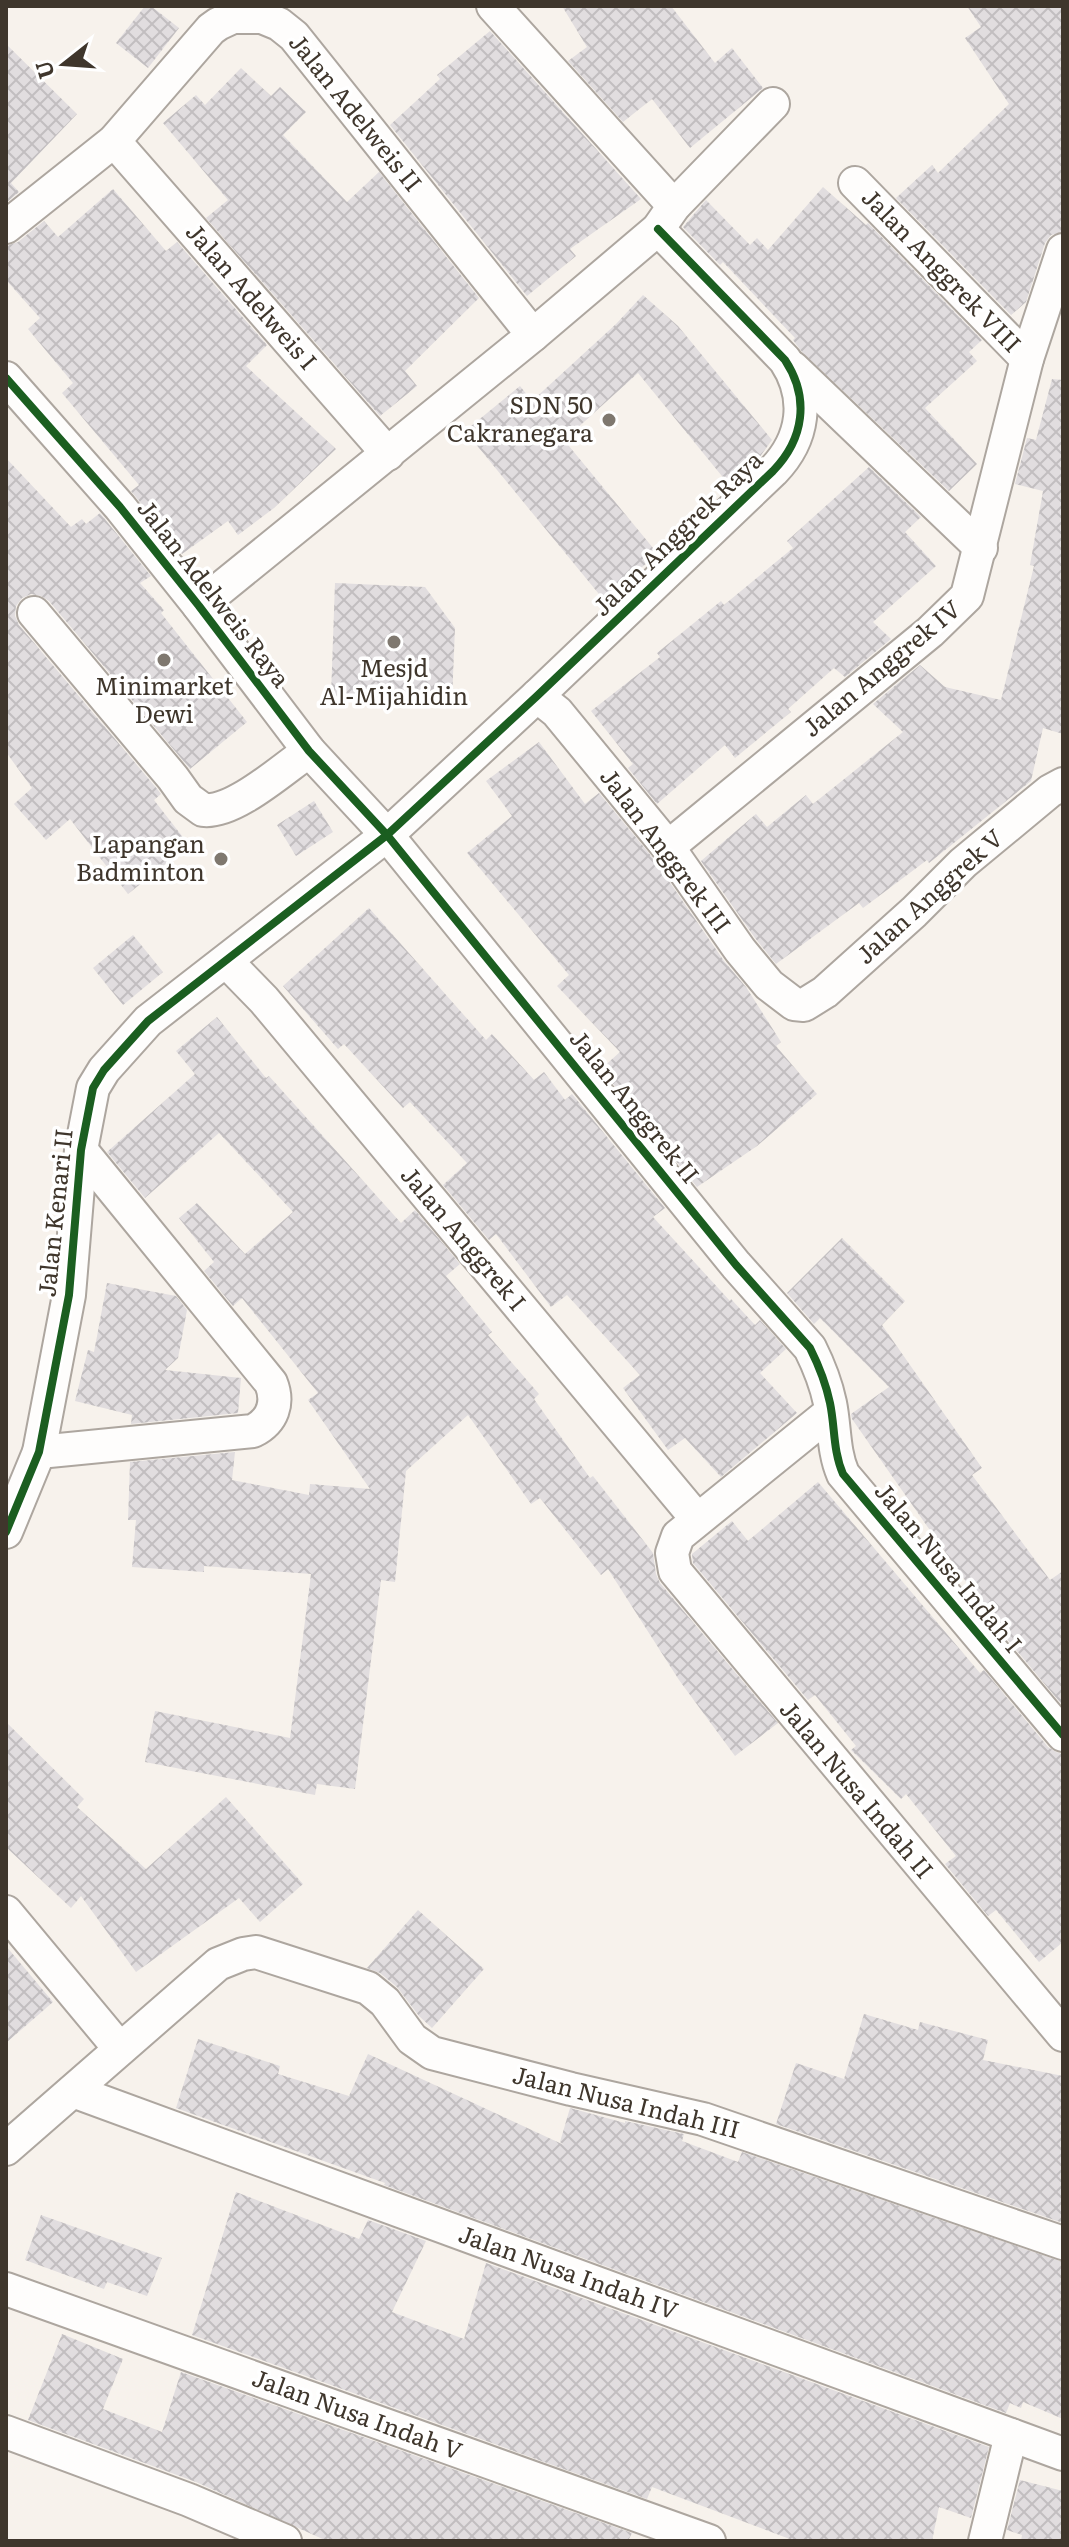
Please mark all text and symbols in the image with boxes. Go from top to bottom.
north arrow [24,24,104,104]
street label: Jalan Adelweis II [282,25,432,198]
text: U [25,57,62,83]
street label: Jalan Anggrek VIII [855,179,1031,359]
street label: Jalan Adelweis I [179,214,327,377]
place label: SDN 50 Cakranegara [447,386,593,449]
marker: SDN 50 Cakranegara [600,411,618,429]
street label: Jalan Anggrek Raya [583,442,769,623]
street label: Jalan Adelweis Raya [130,491,300,694]
street label: Jalan Anggrek IV [794,590,967,744]
marker: Mesjd Al-Mijahidin [385,633,403,651]
place label: Mesjd Al-Mijahidin [320,649,468,712]
marker: Minimarket Dewi [155,651,173,669]
place label: Minimarket Dewi [95,667,234,730]
street label: Jalan Anggrek III [593,760,741,939]
street label: Jalan Anggrek V [847,819,1010,971]
place label: Lapangan Badminton [76,825,205,888]
marker: Lapangan Badminton [212,850,230,868]
street label: Jalan Anggrek II [563,1021,709,1190]
street label: Jalan Kenari II [27,1127,80,1299]
street label: Jalan Anggrek I [394,1158,536,1317]
street label: Jalan Nusa Indah I [868,1473,1032,1659]
street label: Jalan Nusa Indah II [773,1692,943,1885]
street label: Jalan Nusa Indah III [509,2055,744,2146]
street label: Jalan Nusa Indah IV [454,2215,684,2327]
street label: Jalan Nusa Indah V [248,2358,468,2467]

